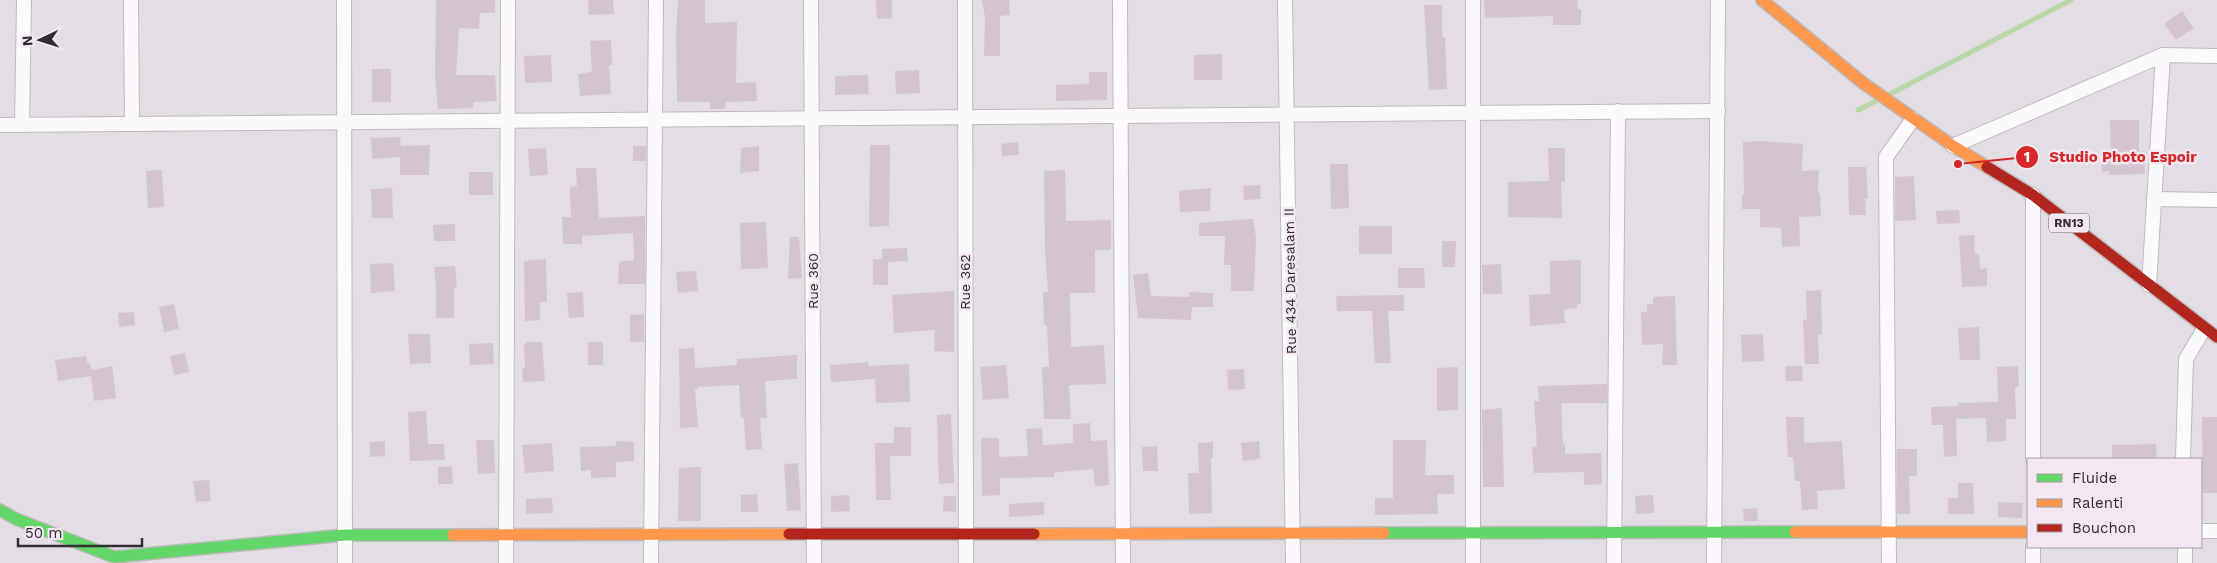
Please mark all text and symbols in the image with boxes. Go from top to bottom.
north arrow [15,15,65,65]
text: N [19,35,35,47]
callout: Studio Photo Espoir [2014,142,2206,172]
text: 1 [2024,148,2030,166]
text: Studio Photo Espoir [2049,148,2197,166]
street label: Rue 434 Daresalam II [1281,208,1299,354]
road number: RN13 [2049,214,2089,232]
street label: Rue 360 [805,253,821,309]
street label: Rue 362 [957,254,973,310]
legend [2027,458,2202,548]
text: Fluide [2072,469,2117,487]
text: Ralenti [2072,494,2123,512]
scale bar [18,516,141,548]
text: Bouchon [2072,519,2136,537]
text: 50 m [25,524,62,542]

